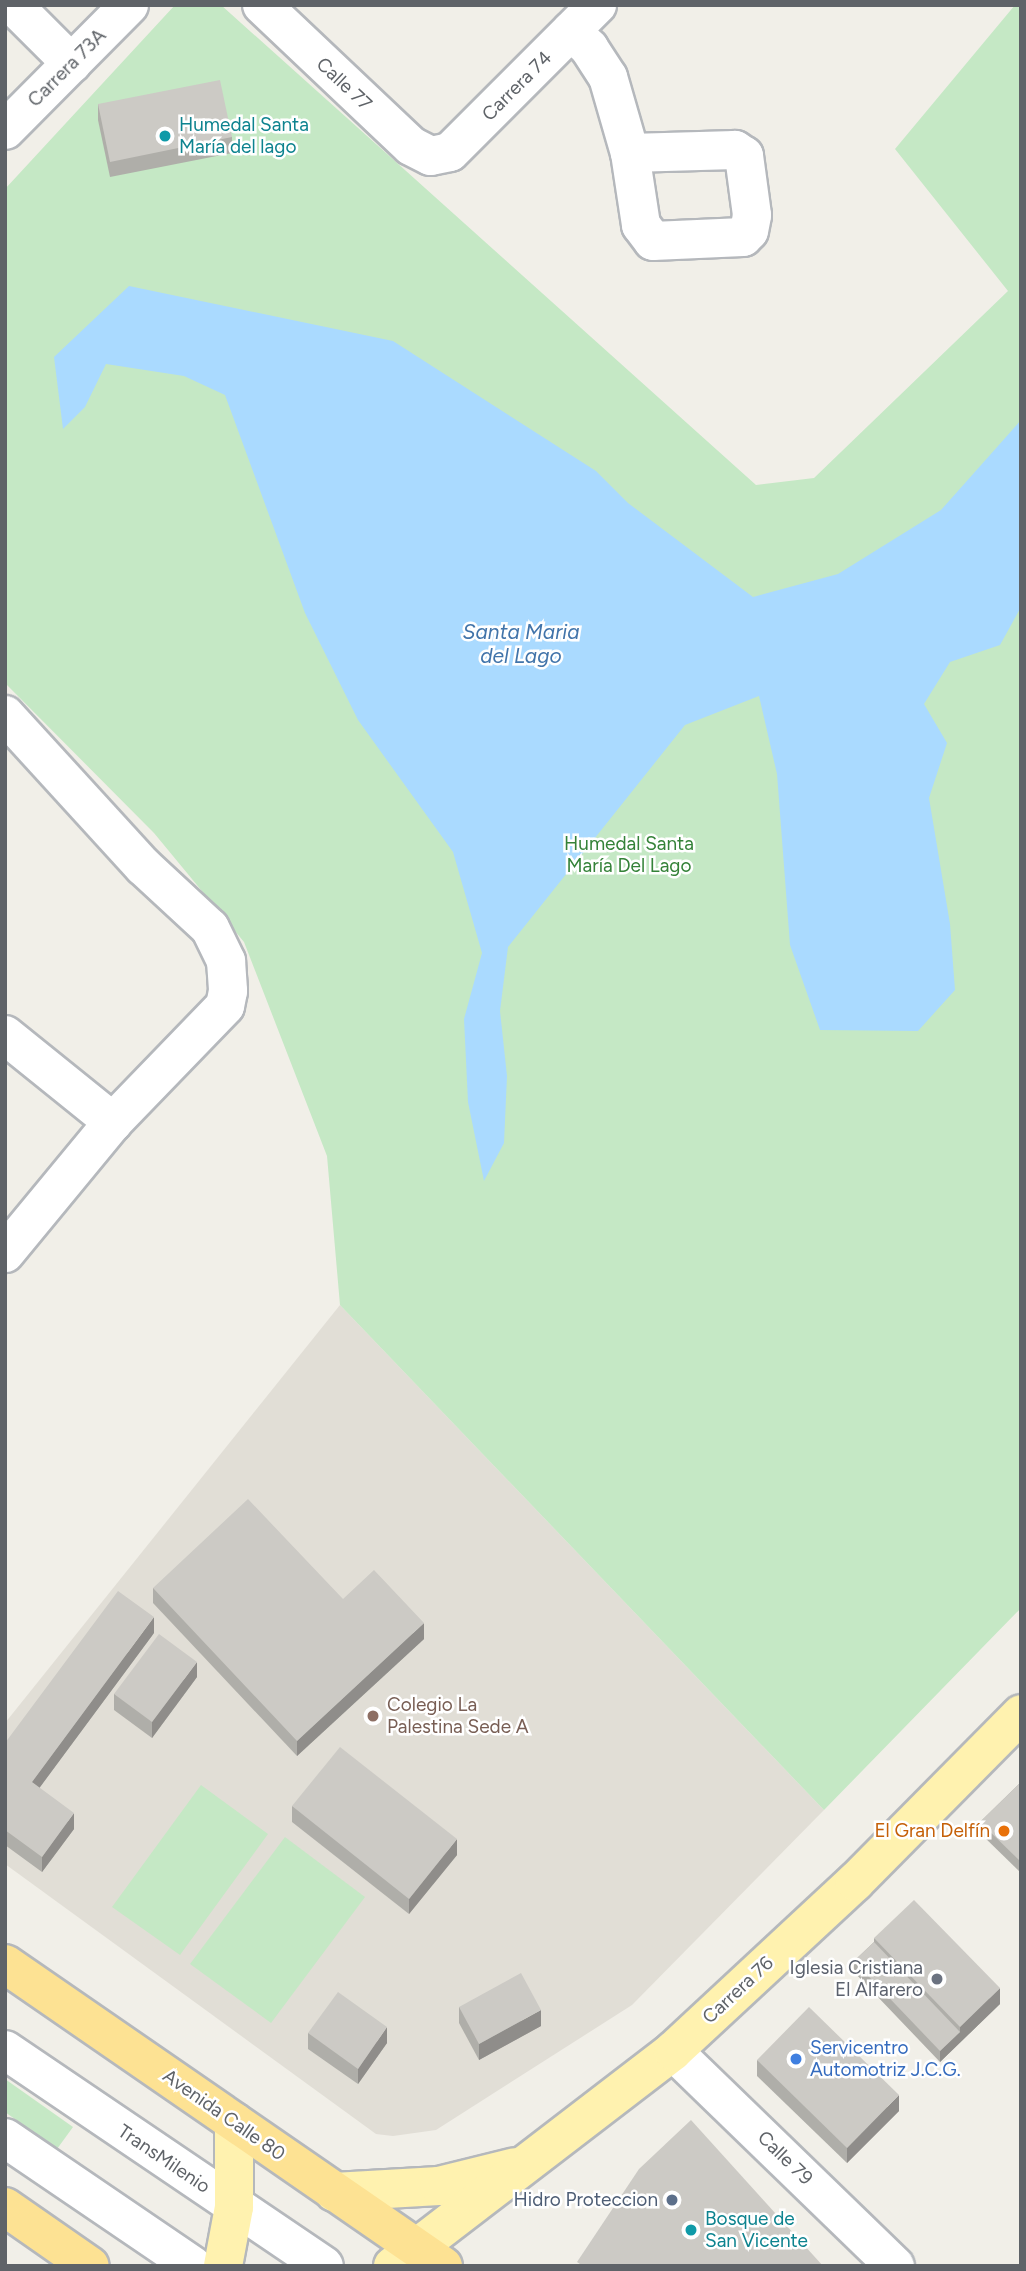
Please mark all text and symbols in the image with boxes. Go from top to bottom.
street label: Carrera 73A [23,24,111,112]
street label: Carrera 74 [477,46,557,126]
street label: Calle 77 [312,53,376,115]
place label: Humedal Santa María del lago [179,114,309,158]
marker: Humedal Santa María del lago [157,128,173,144]
water label: Santa Maria del Lago [463,619,579,669]
park label: Humedal Santa María Del Lago [564,833,694,877]
place label: Colegio La Palestina Sede A [387,1694,529,1738]
marker: Colegio La Palestina Sede A [365,1708,381,1724]
place label: El Gran Delfín [874,1820,990,1842]
marker: El Gran Delfín [996,1823,1012,1839]
street label: Carrera 76 [698,1952,778,2028]
place label: Iglesia Cristiana El Alfarero [790,1957,923,2001]
marker: Iglesia Cristiana El Alfarero [929,1971,945,1987]
place label: Servicentro Automotriz J.C.G. [810,2037,961,2081]
marker: Servicentro Automotriz J.C.G. [788,2051,804,2067]
street label: Avenida Calle 80 [159,2064,289,2166]
street label: TransMilenio [114,2120,214,2198]
street label: Calle 79 [753,2126,817,2190]
place label: Hidro Proteccion [514,2189,658,2211]
marker: Hidro Proteccion [664,2192,680,2208]
place label: Bosque de San Vicente [705,2208,808,2252]
marker: Bosque de San Vicente [683,2222,699,2238]

